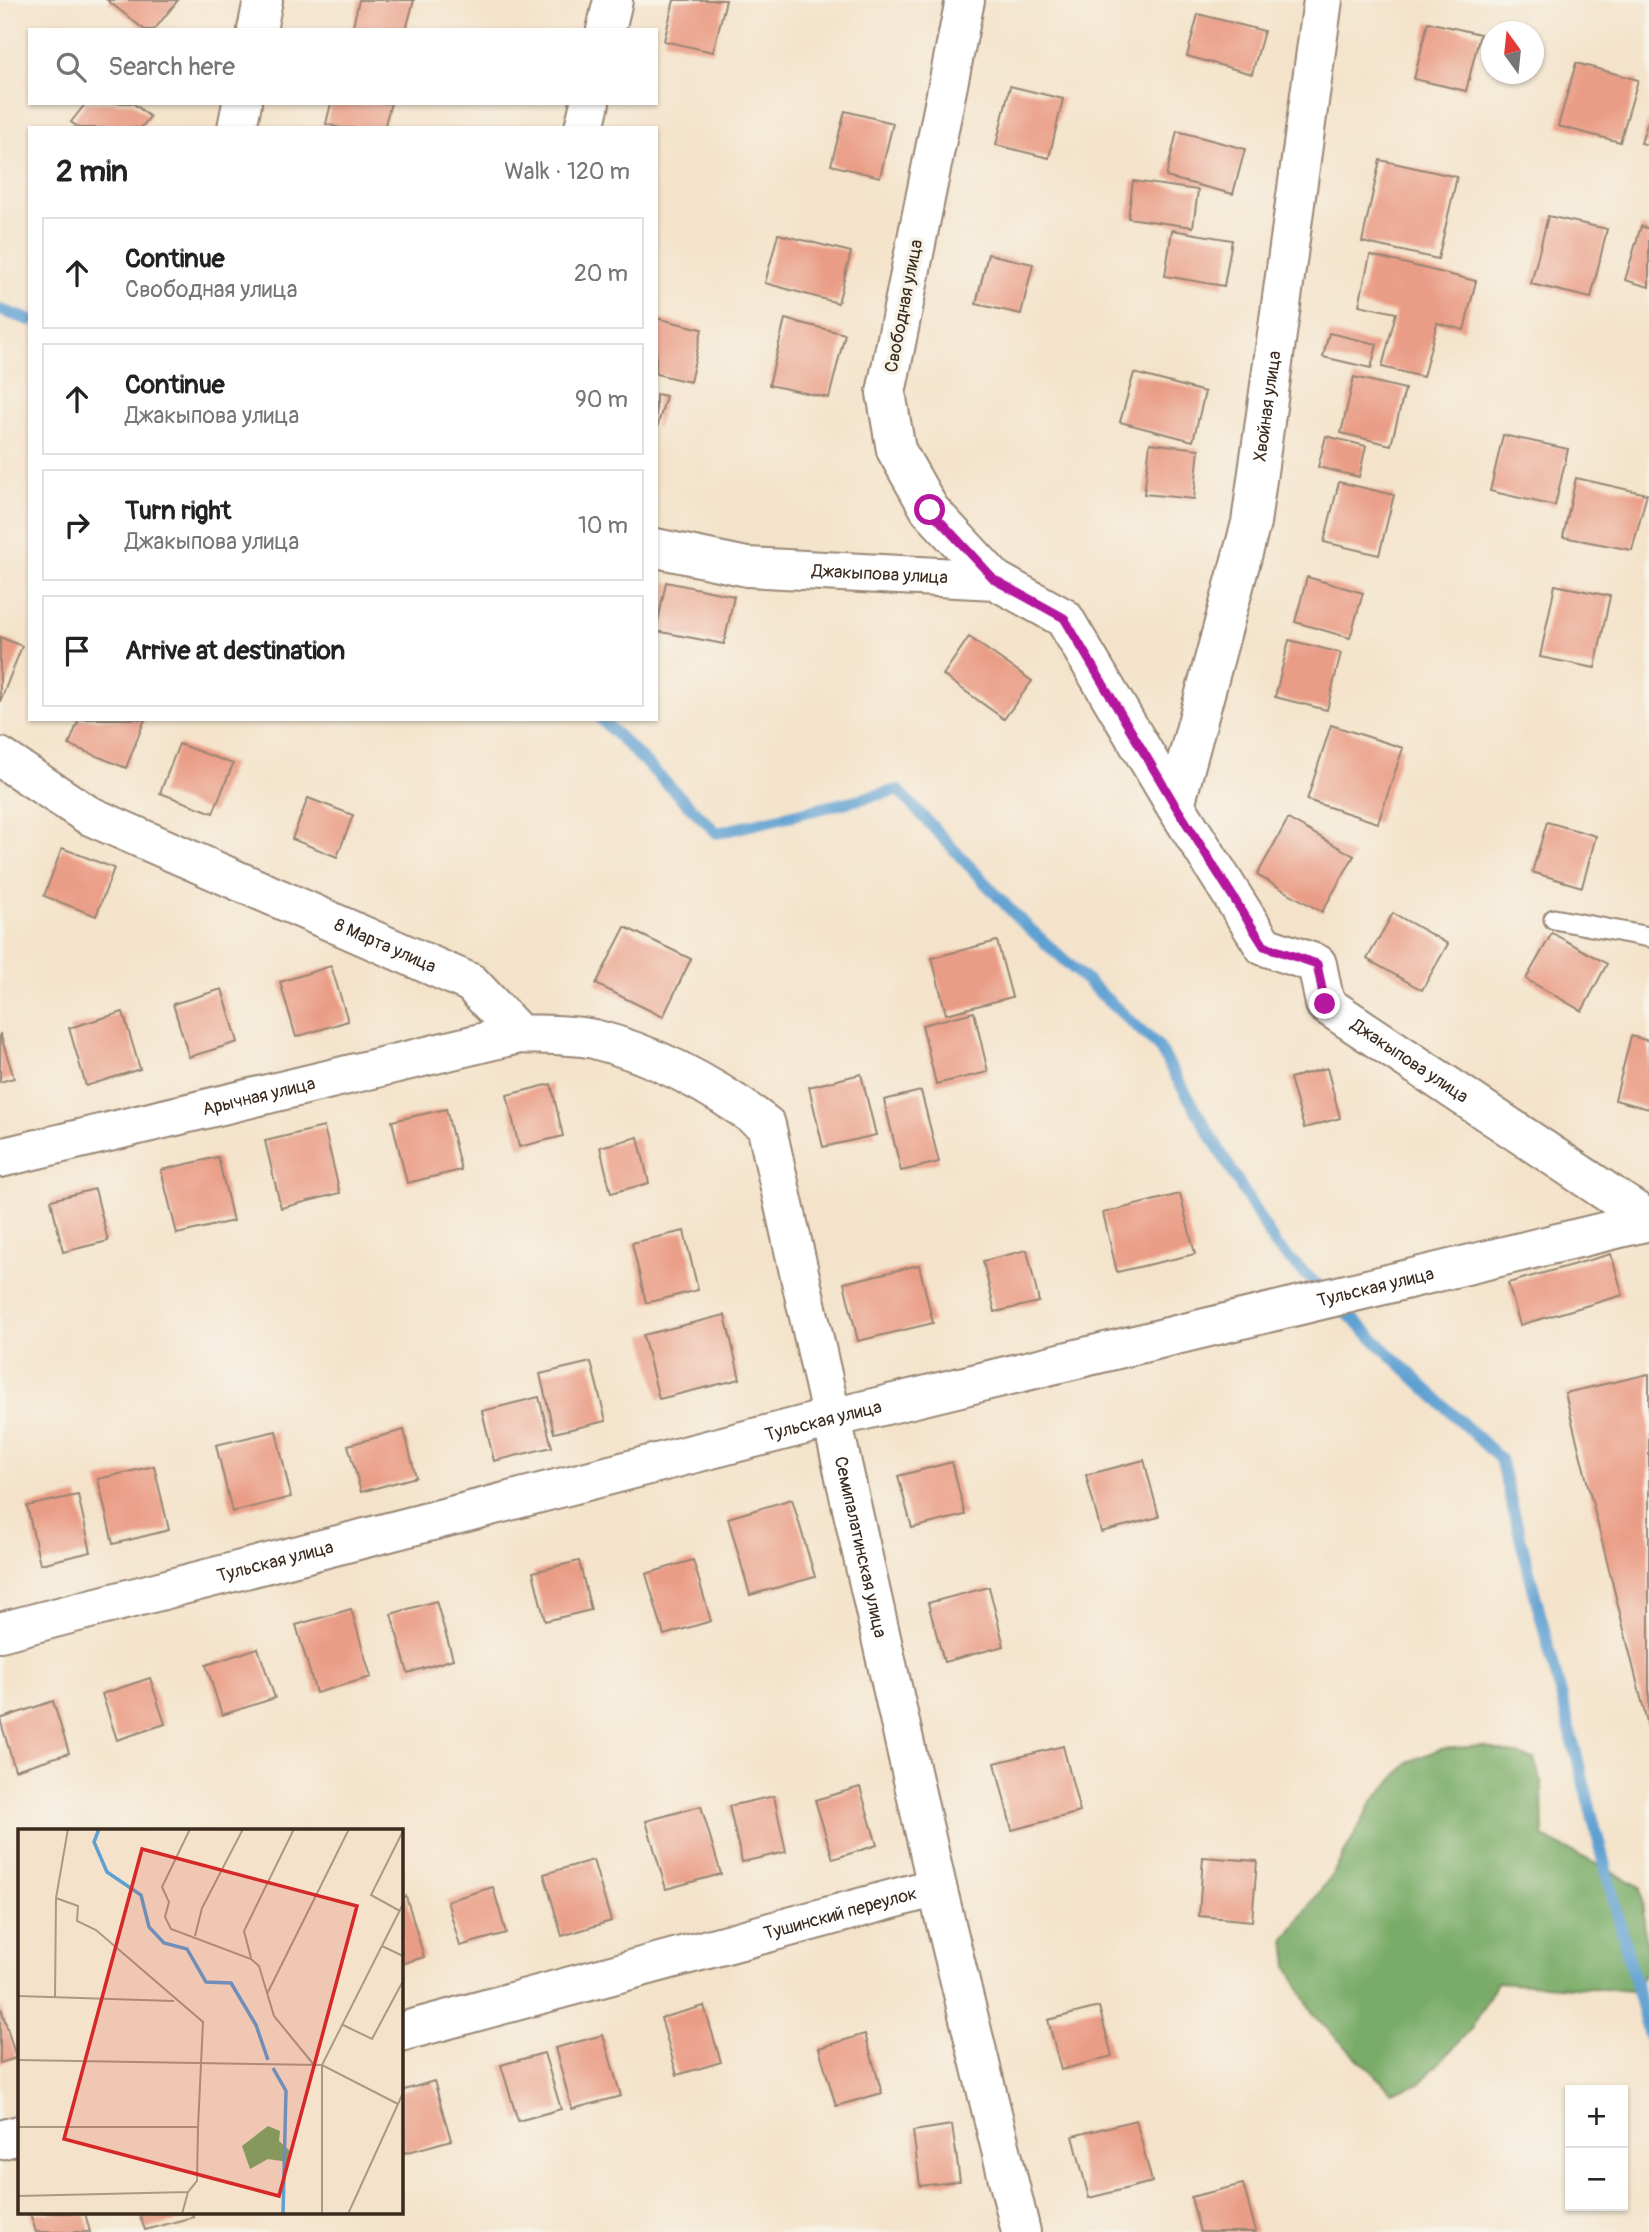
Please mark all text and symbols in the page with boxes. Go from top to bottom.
north arrow [1481,21,1544,84]
search box [28,28,658,105]
icon: search [52,48,90,86]
text: Search here [108,51,235,83]
text: 2 min [56,153,128,190]
text: Walk · 120 m [504,157,630,186]
street label: Свободная улица [880,238,928,374]
text: Continue [125,243,225,275]
icon: ahead [58,254,96,292]
text: 20 m [574,259,628,288]
text: Свободная улица [125,275,297,304]
street label: Хвойная улица [1248,349,1286,463]
text: Continue [125,369,225,401]
icon: ahead [58,380,96,418]
text: 90 m [575,385,628,414]
text: Джакыпова улица [125,401,299,430]
route start [914,494,945,525]
text: Turn right [125,495,231,527]
icon: right [58,506,96,544]
text: 10 m [578,511,628,540]
text: Джакыпова улица [125,527,299,556]
street label: Джакыпова улица [810,559,949,589]
icon: arrive [58,632,96,670]
text: Arrive at destination [125,635,345,667]
street label: 8 Марта улица [331,913,440,978]
route end [1309,988,1340,1019]
street label: Джакыпова улица [1346,1013,1473,1108]
street label: Арычная улица [200,1072,318,1121]
street label: Тульская улица [1315,1262,1436,1312]
street label: Тульская улица [762,1395,884,1446]
street label: Семипалатинская улица [829,1454,892,1640]
street label: Тульская улица [214,1535,336,1587]
inset map [18,1829,402,2214]
street label: Тушинский переулок [761,1881,919,1945]
map controls [1565,2085,1628,2211]
button: + [1565,2085,1628,2148]
button: − [1565,2148,1628,2211]

